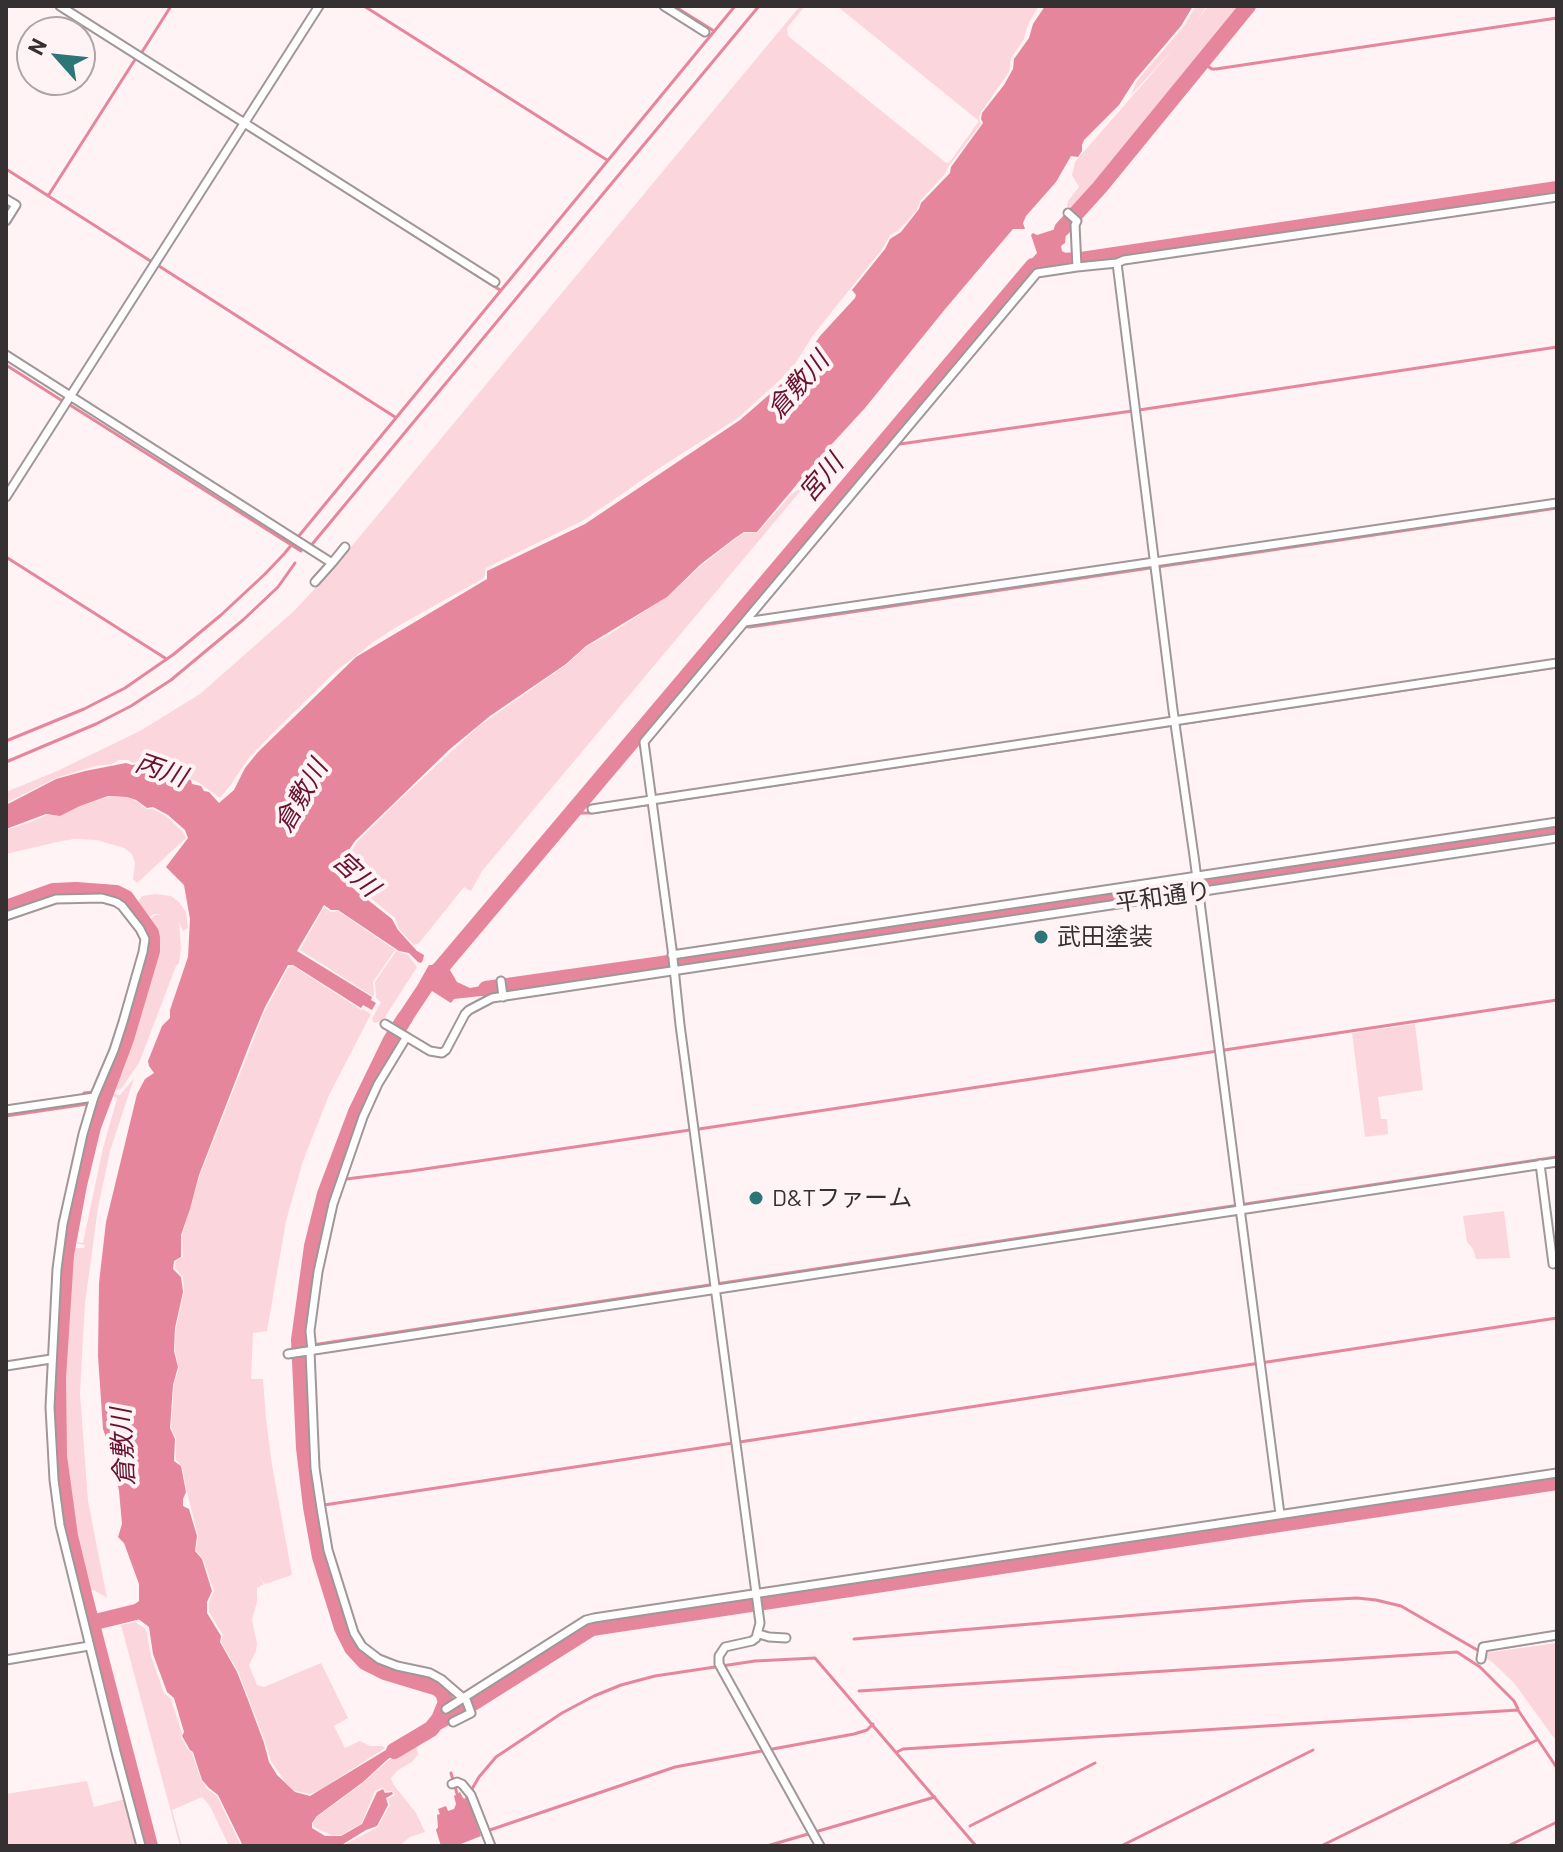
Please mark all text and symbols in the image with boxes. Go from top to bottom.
north arrow [16,16,96,96]
text: N [21,34,51,58]
water label: 倉敷川 [761,345,835,425]
water label: 宮川 [792,448,850,508]
water label: 丙川 [131,747,191,793]
water label: 倉敷川 [268,754,334,838]
water label: 宮川 [326,845,386,903]
street label: 平和通り [1113,876,1213,918]
place label: 武田塗装 [1057,923,1153,951]
marker: 武田塗装 [1032,928,1050,946]
place label: D&Tファーム [772,1184,912,1212]
marker: D&Tファーム [747,1189,765,1207]
water label: 倉敷川 [105,1407,141,1487]

